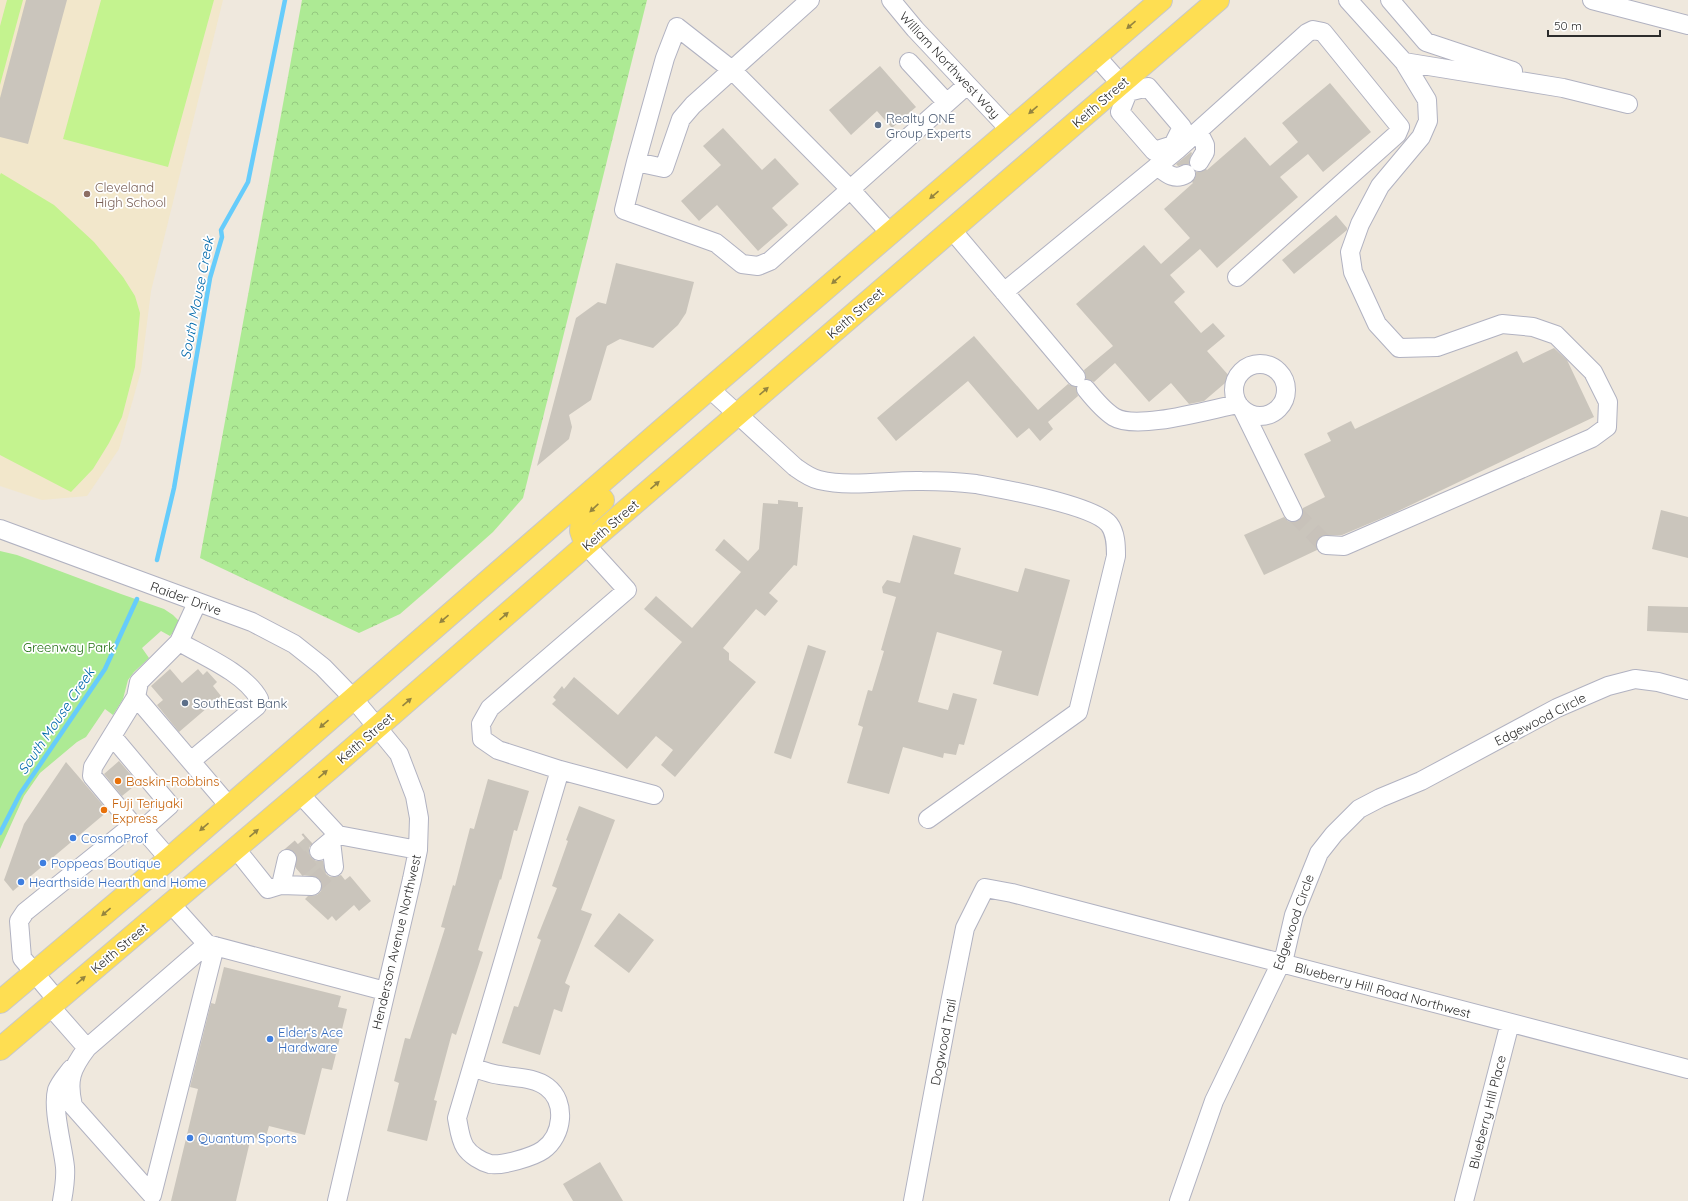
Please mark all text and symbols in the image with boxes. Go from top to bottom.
street label: William Northwest Way [896,8,1004,122]
scale bar [1548,12,1660,38]
text: 50 m [1554,18,1582,33]
one-way arrow [1126,21,1137,30]
street label: Keith Street [1069,73,1131,131]
one-way arrow [1027,106,1038,115]
place label: Realty ONE Group Experts [886,110,971,141]
marker: Realty ONE Group Experts [873,120,883,130]
place label: Cleveland High School [95,179,166,210]
marker: Cleveland High School [82,189,92,199]
one-way arrow [929,191,940,200]
water label: South Mouse Creek [176,234,218,361]
one-way arrow [831,275,840,284]
street label: Keith Street [824,284,886,342]
one-way arrow [759,387,770,396]
one-way arrow [650,481,661,490]
street label: Keith Street [579,496,641,554]
one-way arrow [589,503,599,513]
street label: Raider Drive [148,578,224,618]
one-way arrow [499,612,510,621]
one-way arrow [439,615,449,624]
park label: Greenway Park [23,639,115,655]
water label: South Mouse Creek [14,663,99,778]
street label: Edgewood Circle [1492,689,1588,749]
place label: SouthEast Bank [193,695,288,711]
marker: SouthEast Bank [180,698,190,708]
one-way arrow [402,698,411,707]
street label: Keith Street [334,709,396,767]
one-way arrow [319,719,329,729]
one-way arrow [318,770,329,779]
place label: Baskin-Robbins [126,773,219,789]
marker: Baskin-Robbins [113,776,123,786]
place label: Fuji Teriyaki Express [112,795,183,826]
marker: Fuji Teriyaki Express [99,805,109,815]
one-way arrow [199,823,210,832]
one-way arrow [249,829,260,838]
place label: CosmoProf [81,830,148,846]
marker: CosmoProf [68,833,78,843]
street label: Henderson Avenue Northwest [368,853,424,1031]
place label: Poppeas Boutique [51,855,161,871]
marker: Poppeas Boutique [38,858,48,868]
street label: Edgewood Circle [1269,872,1317,972]
place label: Hearthside Hearth and Home [29,874,206,890]
marker: Hearthside Hearth and Home [16,877,26,887]
one-way arrow [100,908,111,917]
street label: Keith Street [87,920,151,976]
street label: Blueberry Hill Road Northwest [1293,959,1473,1021]
one-way arrow [75,976,86,985]
street label: Dogwood Trail [927,997,959,1087]
place label: Elder's Ace Hardware [278,1024,343,1055]
marker: Elder's Ace Hardware [265,1034,275,1044]
street label: Blueberry Hill Place [1465,1053,1509,1171]
place label: Quantum Sports [198,1130,297,1146]
marker: Quantum Sports [185,1133,195,1143]

